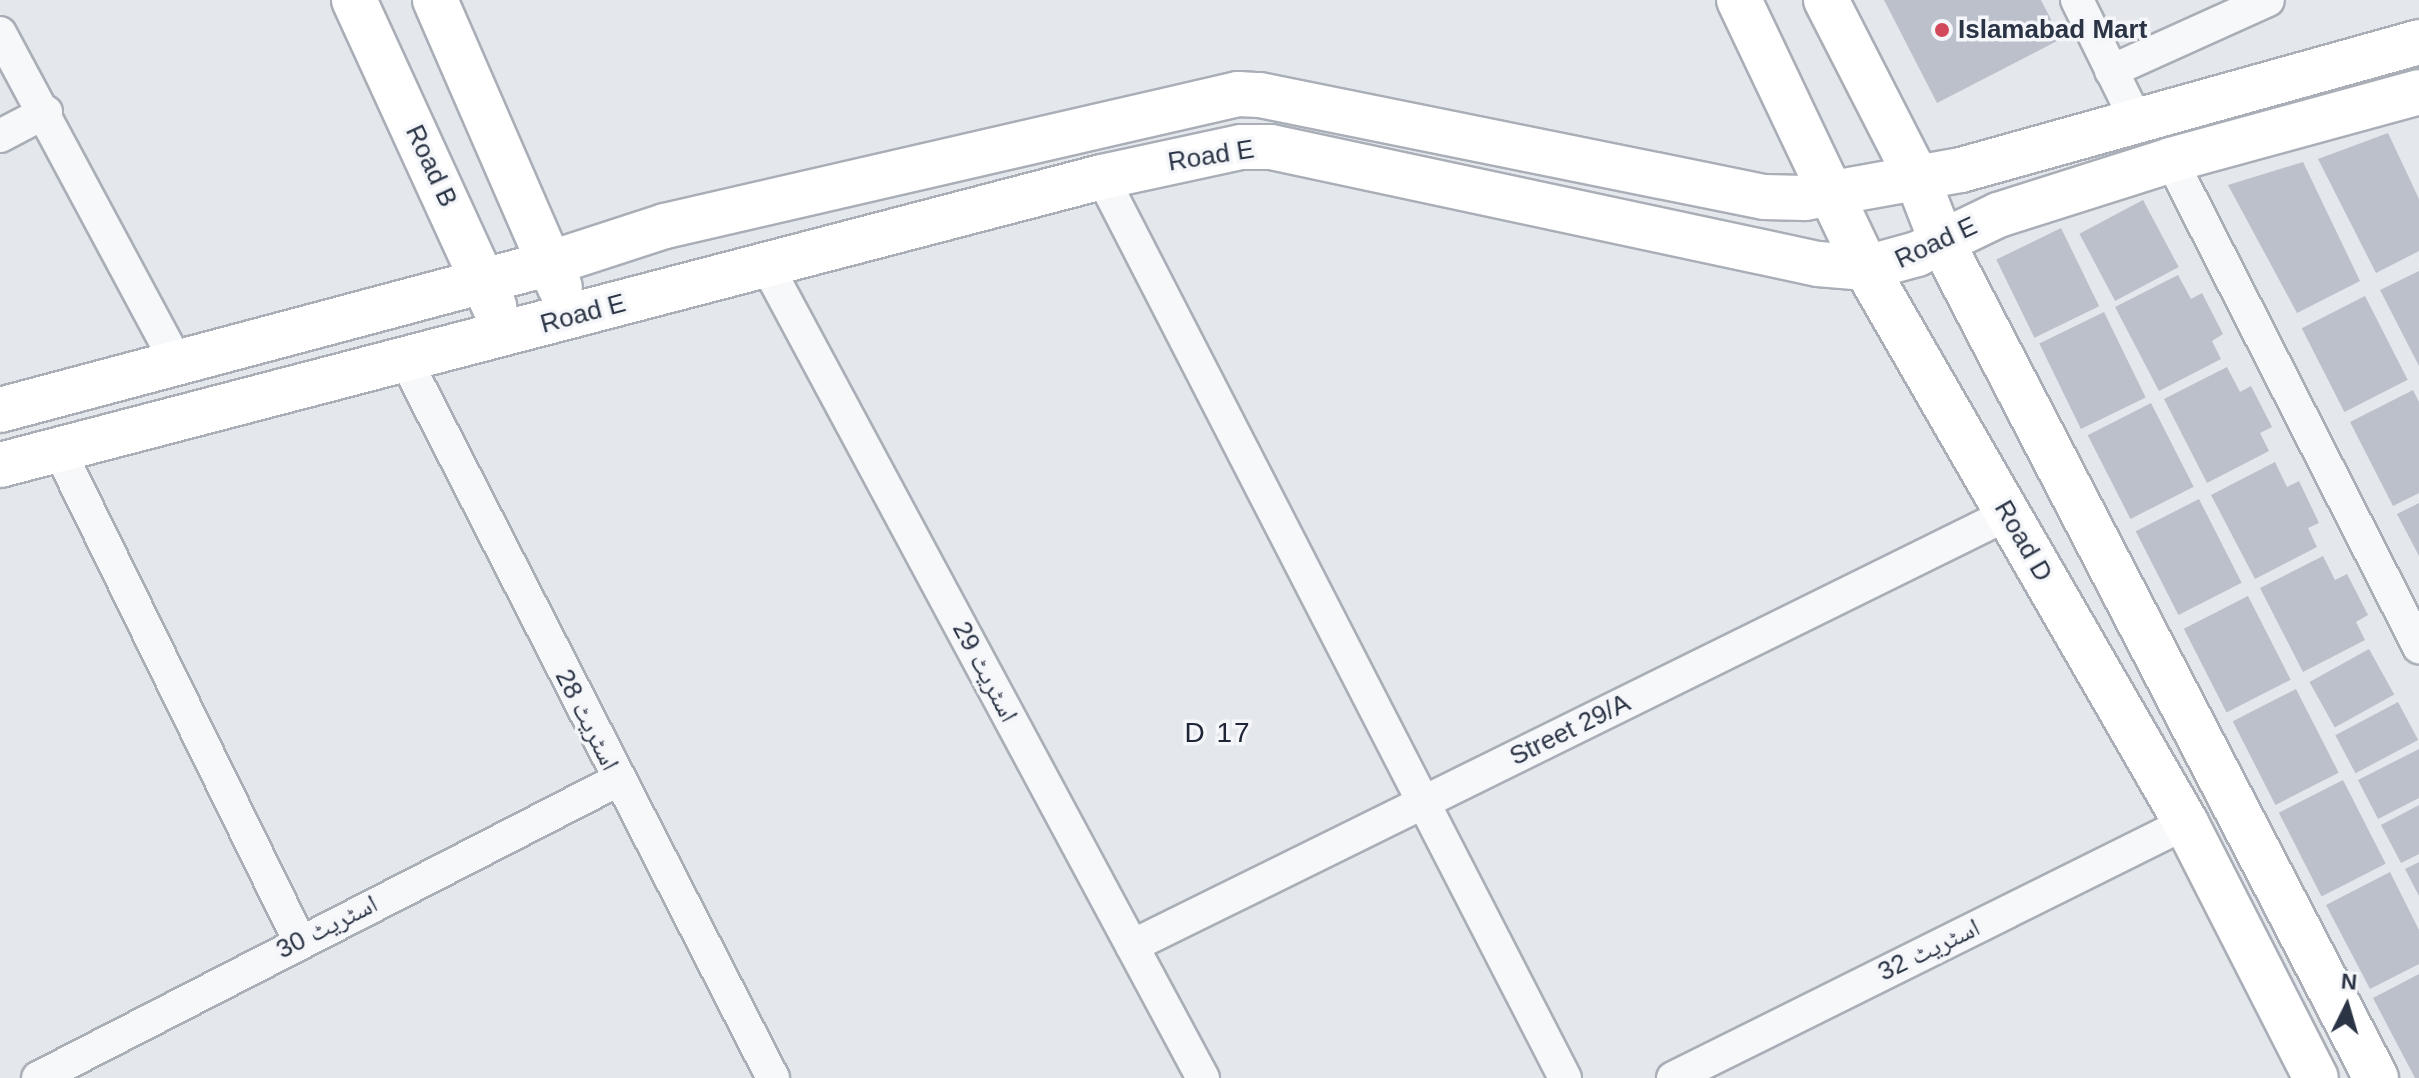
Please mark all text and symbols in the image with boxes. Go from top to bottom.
place label: Islamabad Mart [1958,14,2147,46]
marker: Islamabad Mart [1933,21,1951,39]
street label: Road B [399,120,463,212]
street label: Road E [1166,134,1256,178]
street label: Road E [1890,211,1982,275]
street label: Road E [537,288,629,340]
street label: Road D [1987,495,2059,587]
street label: اسٹریٹ 29 [946,616,1024,728]
street label: اسٹریٹ 28 [548,664,626,776]
street label: Street 29/A [1505,687,1635,773]
district label: D 17 [1184,716,1252,750]
street label: اسٹریٹ 30 [271,888,383,966]
street label: اسٹریٹ 32 [1873,912,1985,988]
north arrow [2307,966,2387,1046]
text: N [2340,968,2358,995]

